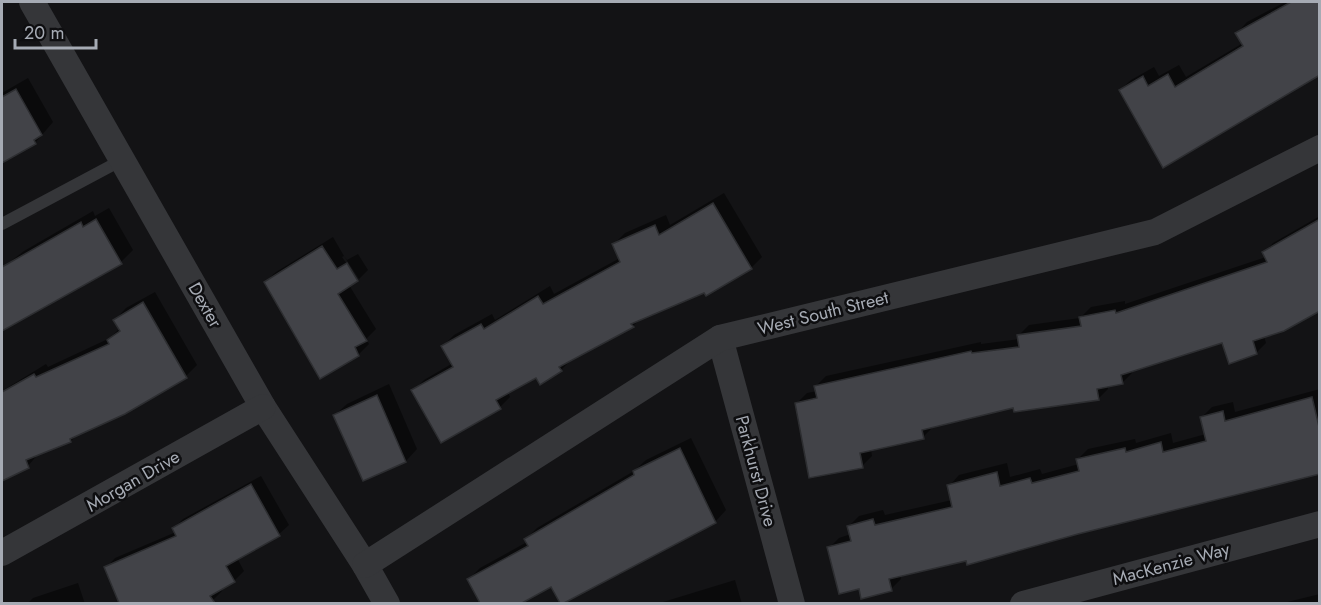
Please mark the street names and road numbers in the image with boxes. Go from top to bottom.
street label: Dexter [182,277,229,333]
street label: West South Street [755,284,892,342]
street label: Parkhurst Drive [729,413,783,529]
street label: Morgan Drive [81,444,185,518]
street label: MacKenzie Way [1110,536,1233,592]

